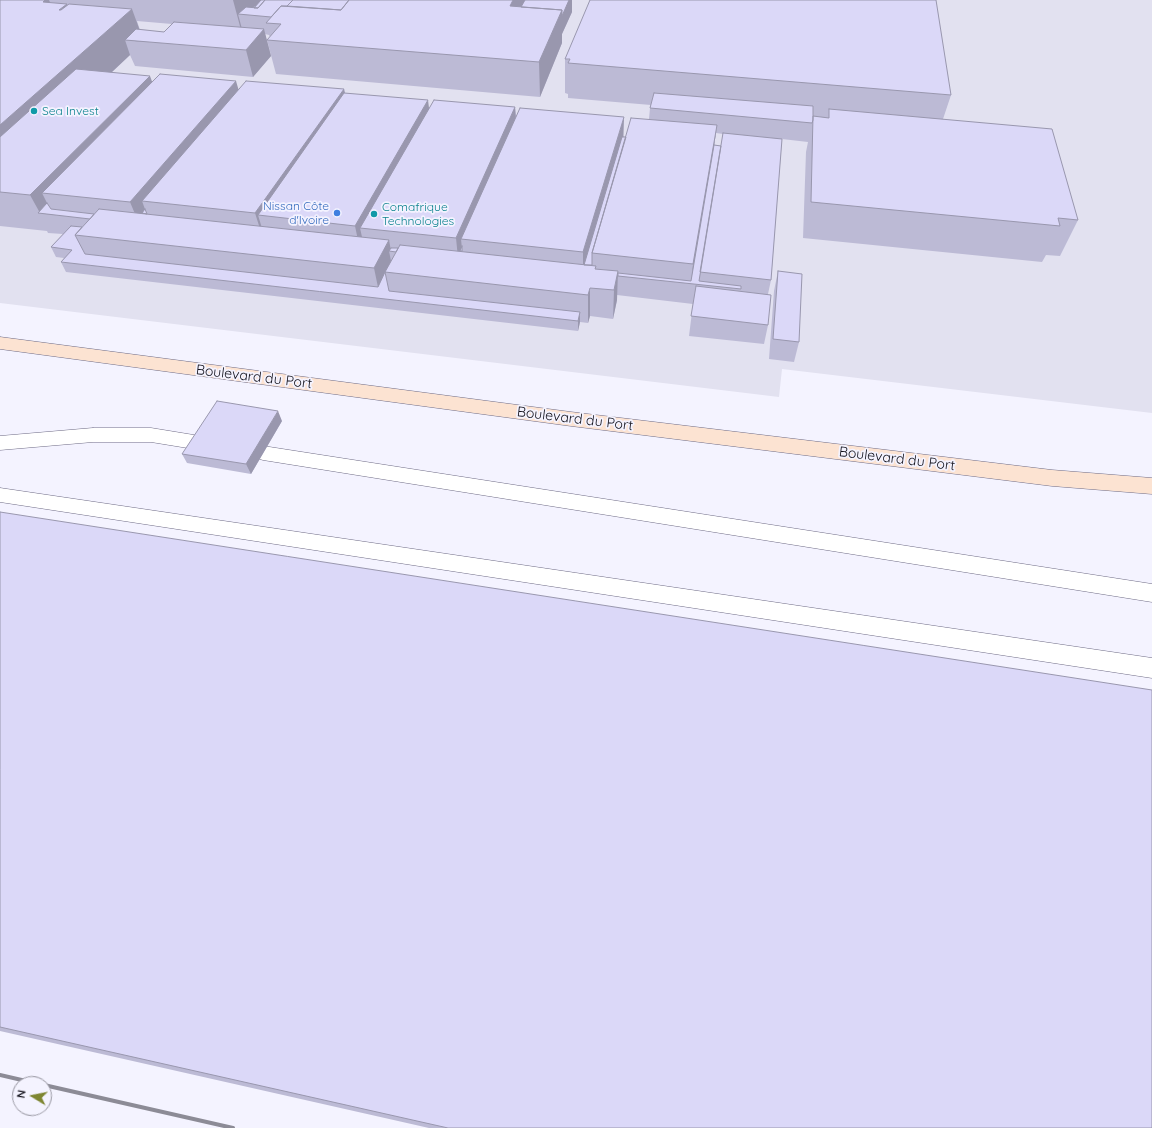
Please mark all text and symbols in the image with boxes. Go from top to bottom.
place label: Sea Invest [42,104,99,118]
marker: Sea Invest [29,106,39,116]
place label: Nissan Côte d'Ivoire [263,199,329,227]
place label: Comafrique Technologies [382,200,454,228]
marker: Nissan Côte d'Ivoire [332,208,342,218]
marker: Comafrique Technologies [369,209,379,219]
street label: Boulevard du Port [195,362,313,392]
street label: Boulevard du Port [516,404,634,434]
street label: Boulevard du Port [838,444,956,474]
north arrow [12,1076,52,1116]
text: N [14,1089,29,1099]

